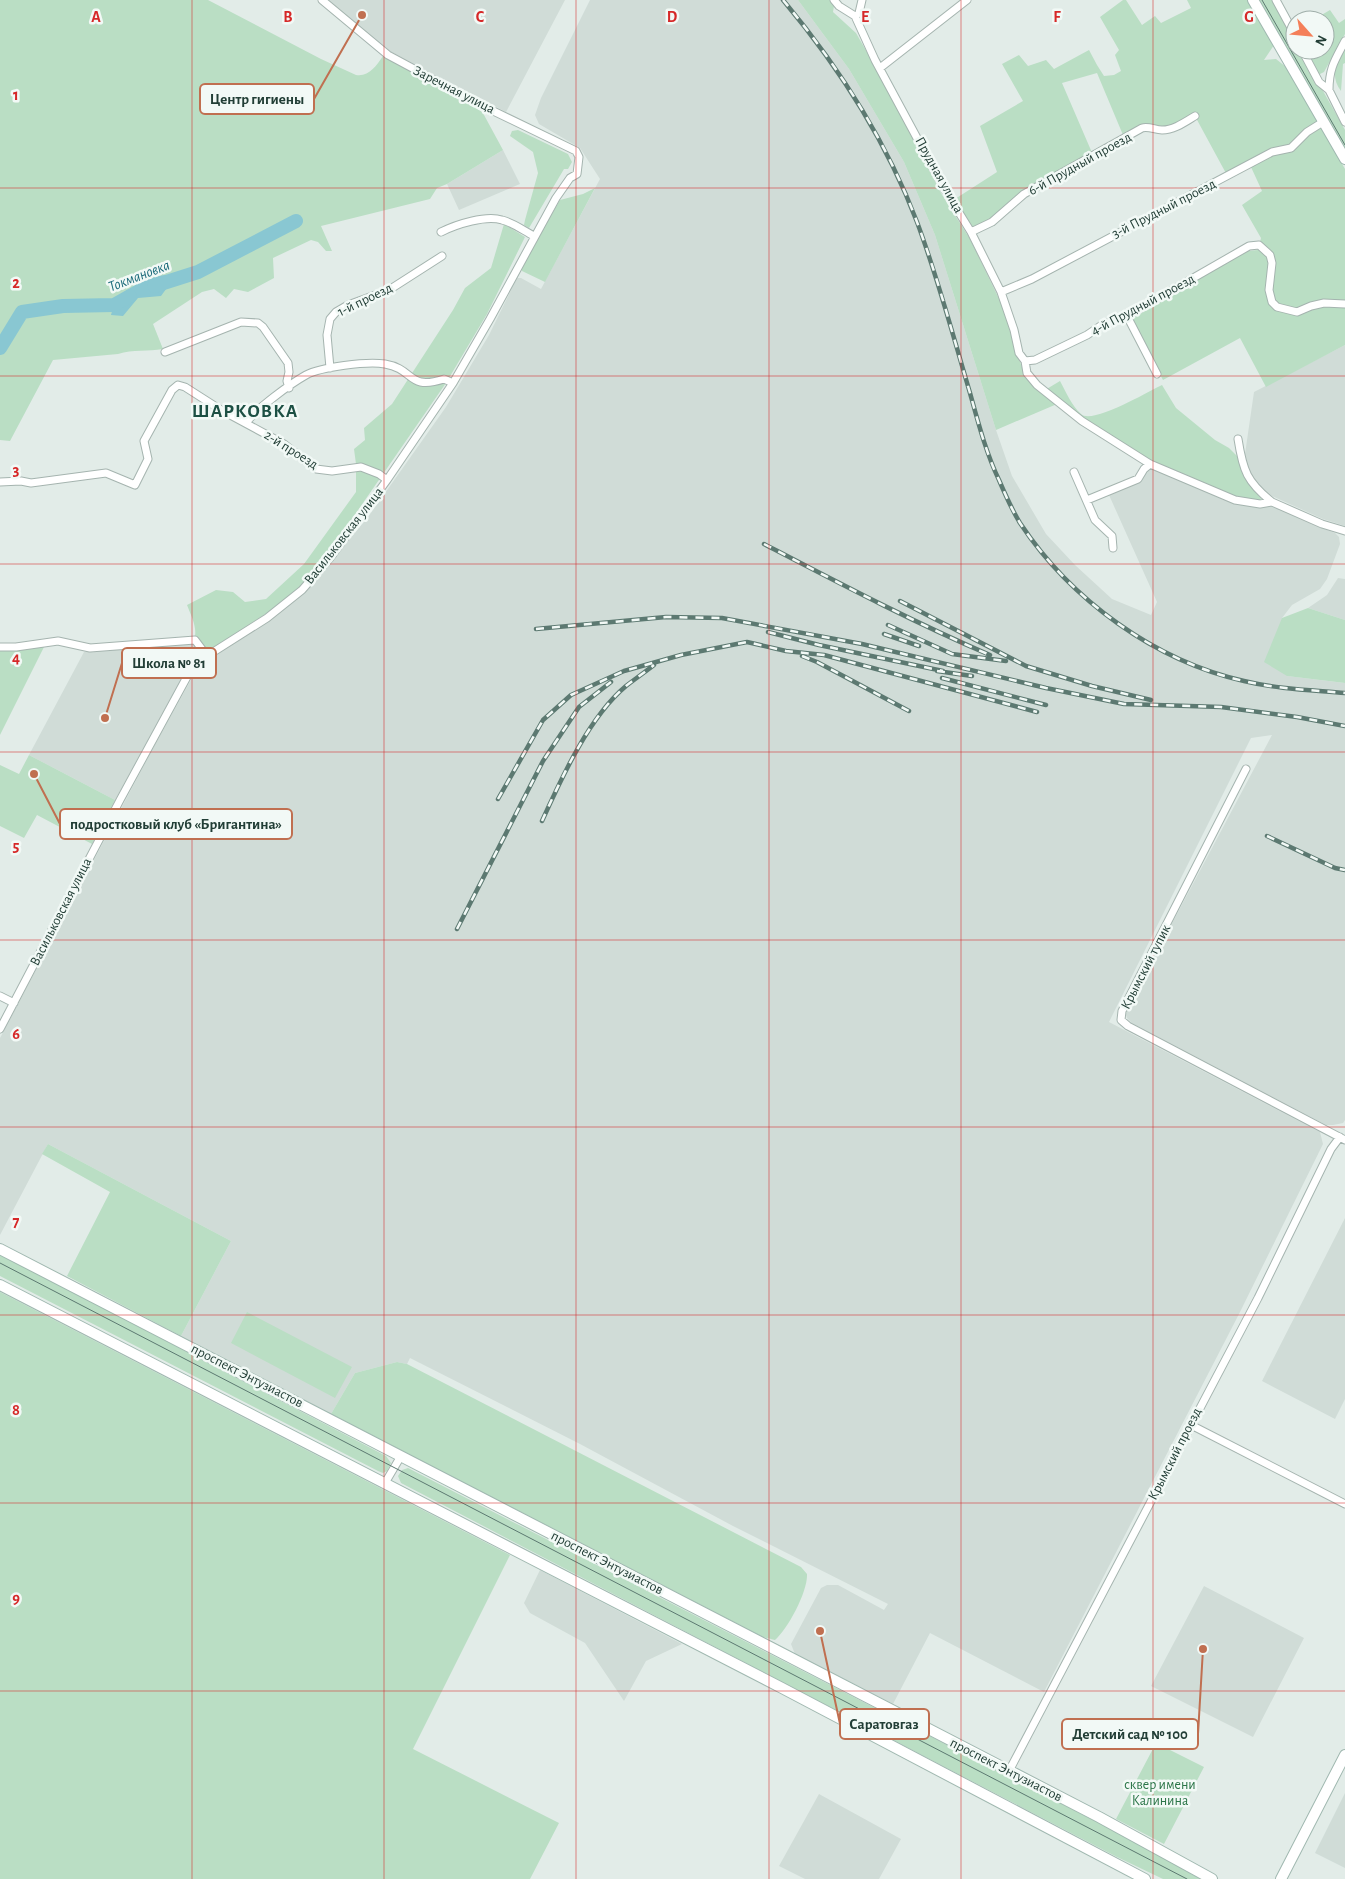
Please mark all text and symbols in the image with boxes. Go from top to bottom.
text: A [91,9,101,25]
text: B [283,9,293,25]
text: C [476,9,485,25]
text: D [667,9,678,25]
text: E [861,9,869,25]
text: F [1053,9,1061,25]
text: G [1244,9,1254,25]
north arrow [1285,10,1335,60]
text: N [1312,33,1329,48]
street label: Заречная улица [411,63,498,117]
callout: Центр гигиены [200,84,314,114]
text: 1 [13,87,19,103]
text: Центр гигиены [210,92,304,107]
street label: 6-й Прудный проезд [1026,130,1134,198]
street label: Прудная улица [912,135,966,216]
street label: 3-й Прудный проезд [1110,177,1218,241]
water label: Токмановка [106,257,172,295]
street label: 4-й Прудный проезд [1089,272,1197,338]
text: 2 [12,275,20,291]
street label: 1-й проезд [335,281,395,319]
district label: ШАРКОВКА [192,402,298,421]
street label: 2-й проезд [262,428,320,472]
text: 3 [13,462,20,478]
street label: Васильковская улица [302,484,386,587]
callout: Школа № 81 [122,648,216,678]
text: 4 [12,650,20,666]
text: Школа № 81 [132,656,206,671]
callout: подростковый клуб «Бригантина» [60,809,292,839]
text: подростковый клуб «Бригантина» [70,817,282,832]
text: 5 [13,838,20,854]
street label: Васильковская улица [28,855,94,968]
street label: Крымский тупик [1119,922,1174,1012]
text: 6 [12,1026,20,1042]
text: 7 [13,1214,20,1230]
street label: проспект Энтузиастов [189,1342,305,1410]
text: 8 [12,1402,20,1418]
street label: Крымский проезд [1146,1406,1204,1502]
street label: проспект Энтузиастов [549,1529,665,1597]
text: 9 [12,1590,20,1606]
callout: Саратовгаз [840,1709,929,1739]
text: Саратовгаз [849,1717,919,1732]
callout: Детский сад № 100 [1062,1719,1198,1749]
text: Детский сад № 100 [1072,1727,1188,1742]
street label: проспект Энтузиастов [948,1736,1064,1804]
park label: сквер имени Калинина [1124,1778,1196,1808]

